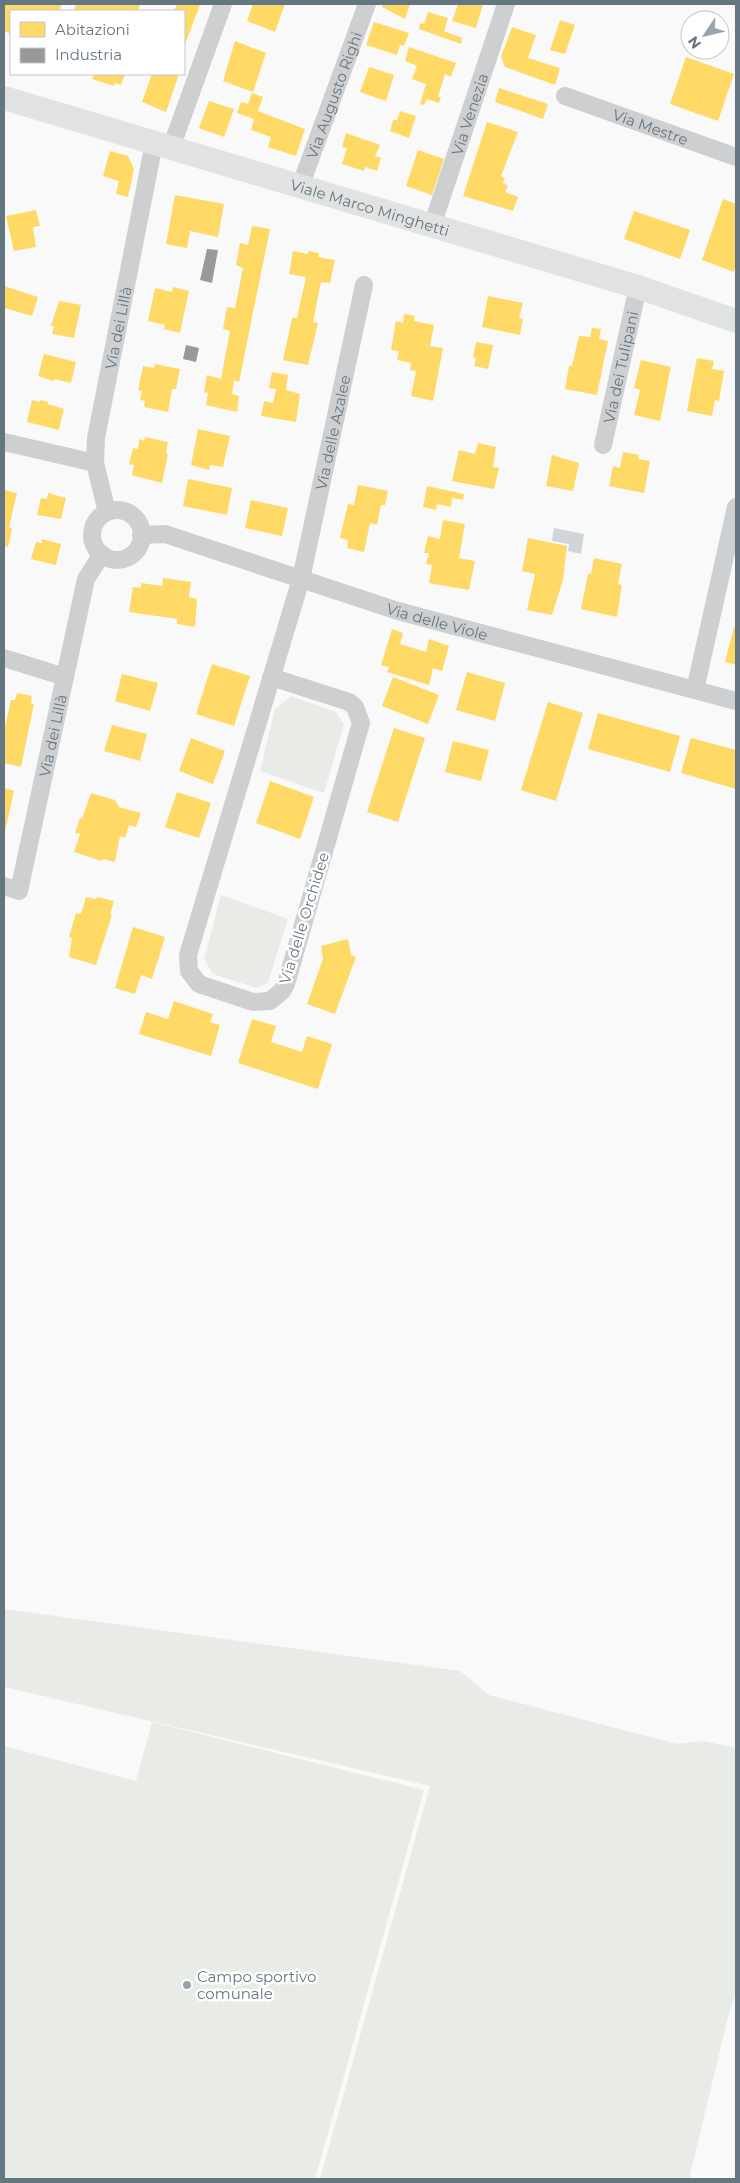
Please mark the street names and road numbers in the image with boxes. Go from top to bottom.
street label: Via Augusto Righi [302,29,366,161]
street label: Via Venezia [447,70,492,158]
street label: Via Mestre [610,104,691,149]
street label: Viale Marco Minghetti [288,174,452,240]
street label: Via dei Lillà [100,284,135,371]
street label: Via dei Tulipani [599,309,642,425]
street label: Via delle Azalee [311,373,354,491]
street label: Via delle Viole [384,598,490,644]
street label: Via dei Lillà [34,692,71,778]
street label: Via delle Orchidee [275,850,333,986]

